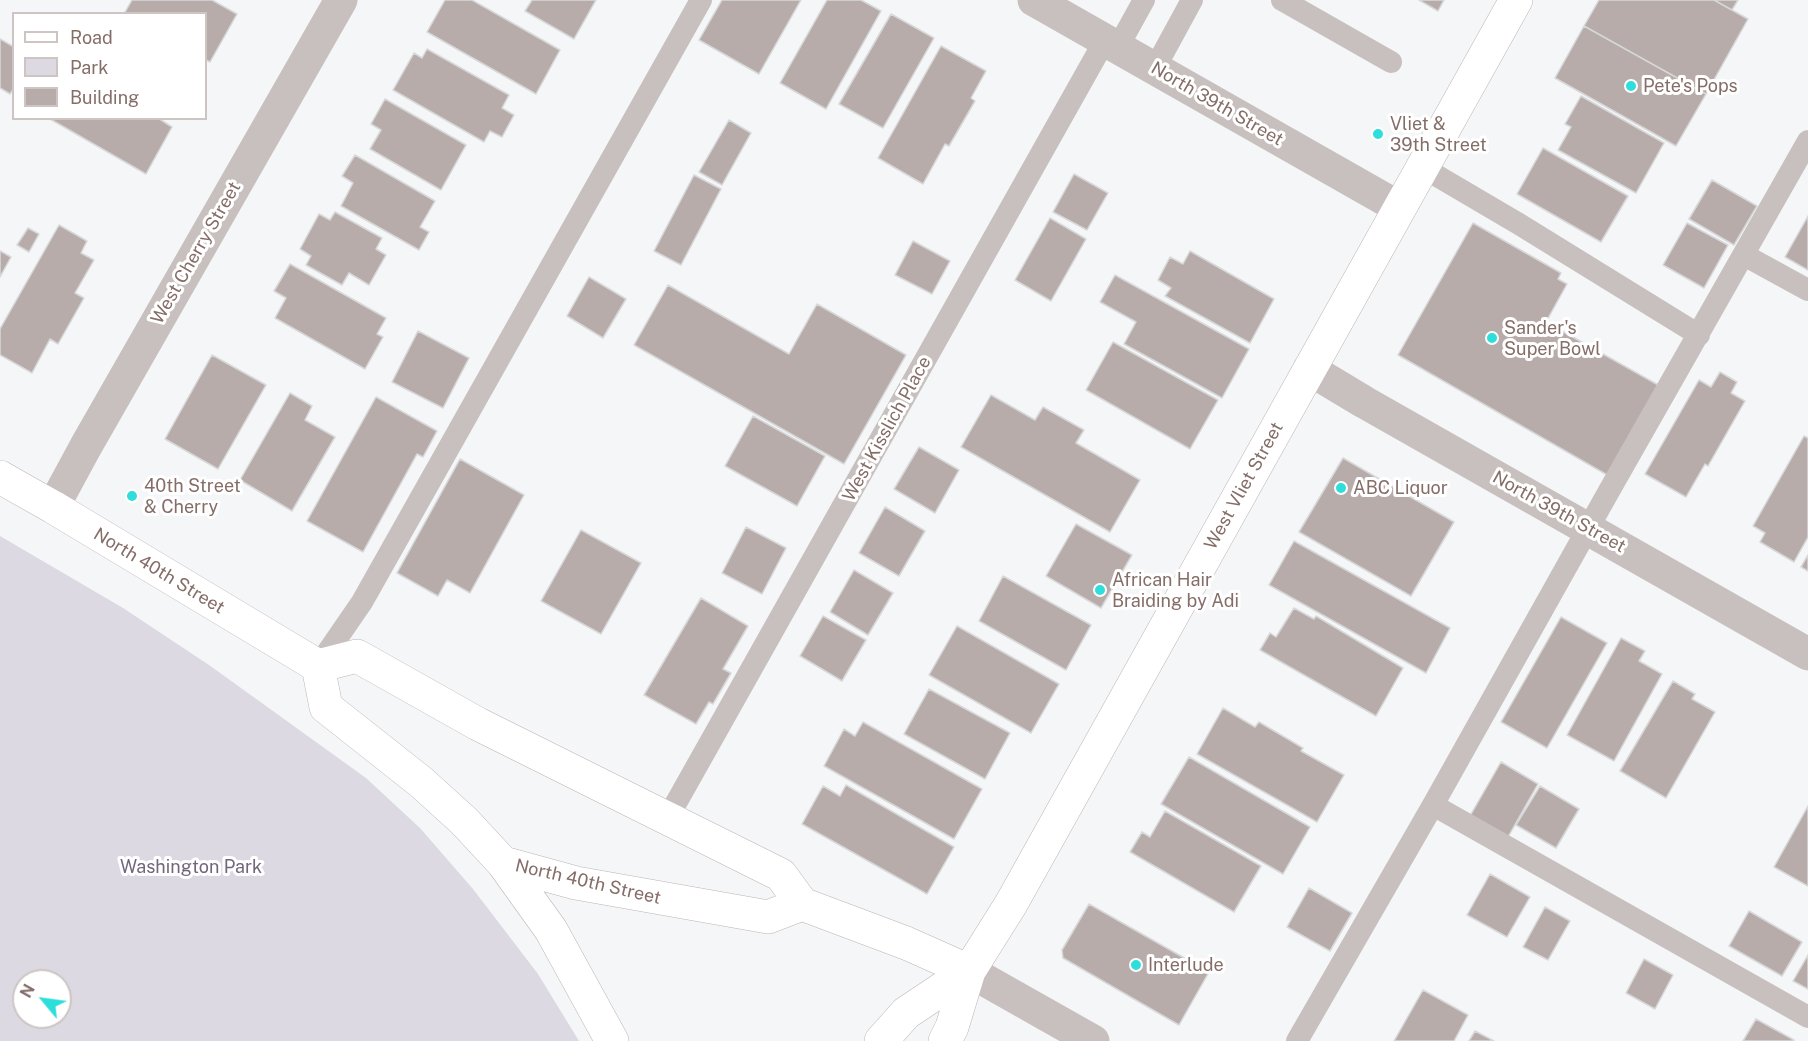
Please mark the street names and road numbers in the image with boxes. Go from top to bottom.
street label: North 39th Street [1147,57,1287,151]
street label: West Cherry Street [146,178,246,328]
street label: West Kisslich Place [838,353,936,505]
street label: West Vliet Street [1200,418,1288,554]
street label: North 39th Street [1489,466,1629,558]
street label: North 40th Street [90,523,228,619]
street label: North 40th Street [513,855,663,909]

